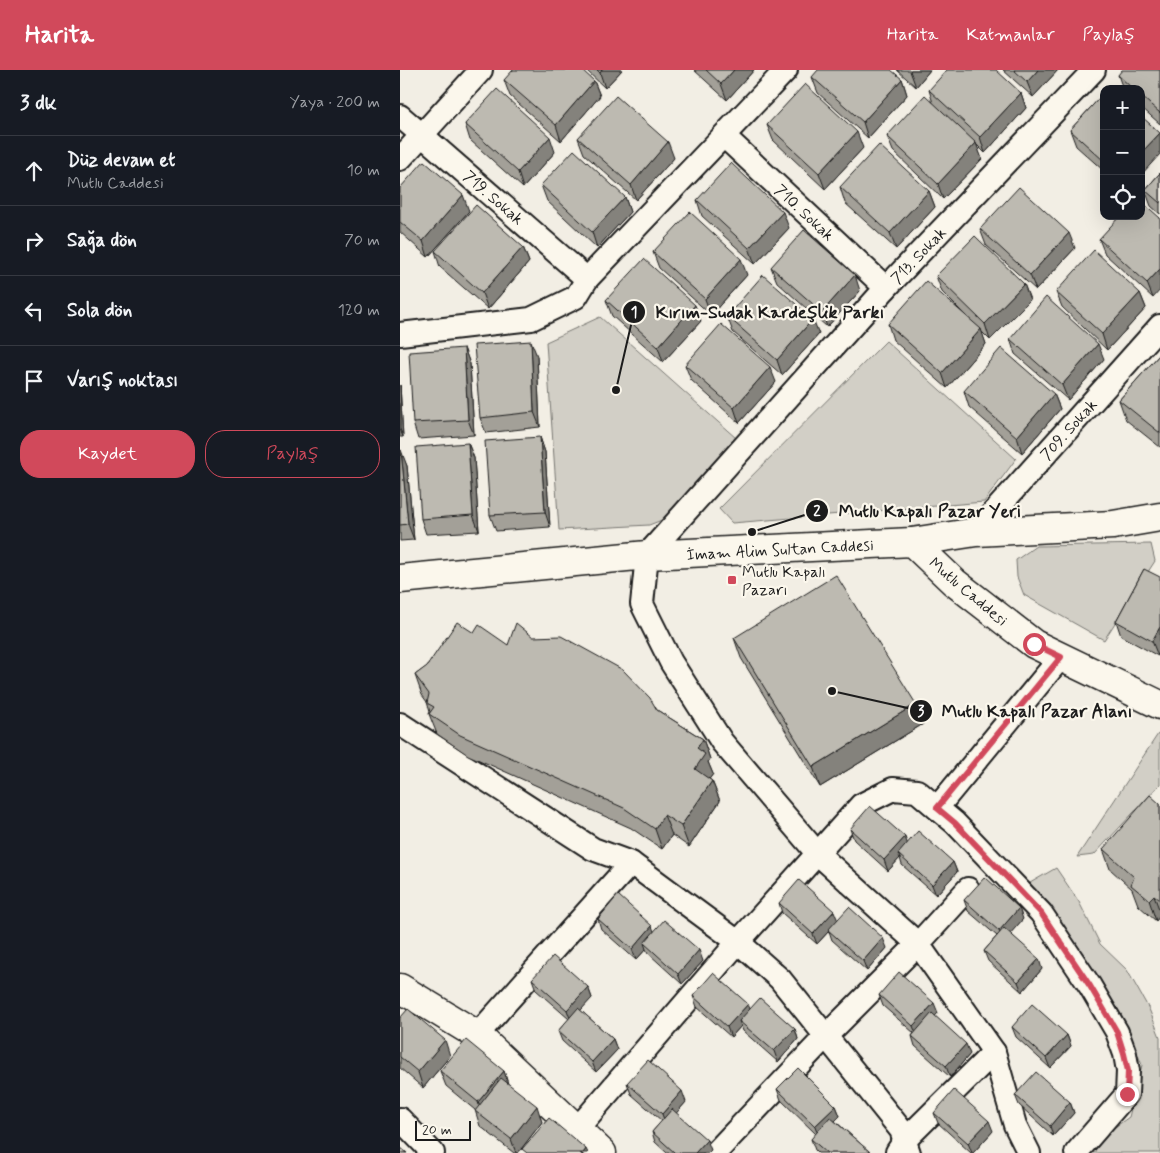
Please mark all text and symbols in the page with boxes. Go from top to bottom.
text: Harita [25,20,94,51]
text: Harita [887,23,938,47]
text: Katmanlar [966,23,1055,47]
text: Paylaş [1083,23,1135,47]
map controls [1100,85,1145,220]
button: + [1100,85,1145,130]
text: 3 dk [20,89,57,117]
text: Yaya · 200 m [289,92,380,113]
button: − [1100,130,1145,175]
text: Düz devam et [67,148,175,173]
icon: ahead [20,157,48,185]
text: 10 m [347,160,380,181]
street label: 719. Sokak [459,166,528,230]
text: Mutlu Caddesi [67,173,164,194]
button: locate [1100,175,1145,220]
street label: 710. Sokak [770,180,838,246]
street label: 713. Sokak [887,223,951,289]
icon: right [20,227,48,255]
text: Sağa dön [67,228,137,253]
text: 70 m [344,230,380,251]
callout: Kırım-Sudak Kardeşlik Parkı [622,295,892,328]
icon: left [20,297,48,325]
text: Sola dön [67,298,132,323]
text: 120 m [338,300,380,321]
text: Kırım-Sudak Kardeşlik Parkı [655,301,885,325]
text: 1 [631,303,637,323]
icon: arrive [20,367,48,395]
text: Varış noktası [67,368,178,393]
street label: 709. Sokak [1036,395,1102,465]
button: Kaydet [20,430,195,478]
button: Paylaş [205,430,380,478]
callout: Mutlu Kapalı Pazar Yeri [805,495,1030,528]
text: Mutlu Kapalı Pazar Yeri [838,500,1022,524]
text: 2 [813,502,821,522]
street label: İmam Alim Sultan Caddesi [686,535,874,566]
street label: Mutlu Caddesi [924,553,1012,631]
place label: Mutlu Kapalı Pazarı [742,562,826,601]
marker: Mutlu Kapalı Pazarı [726,574,738,586]
route start [1023,633,1046,656]
callout: Mutlu Kapalı Pazar Alanı [908,695,1141,728]
text: Mutlu Kapalı Pazar Alanı [941,700,1133,724]
text: 3 [918,702,925,722]
route end [1116,1083,1139,1106]
scale bar [415,1118,471,1141]
text: 20 m [422,1121,452,1139]

